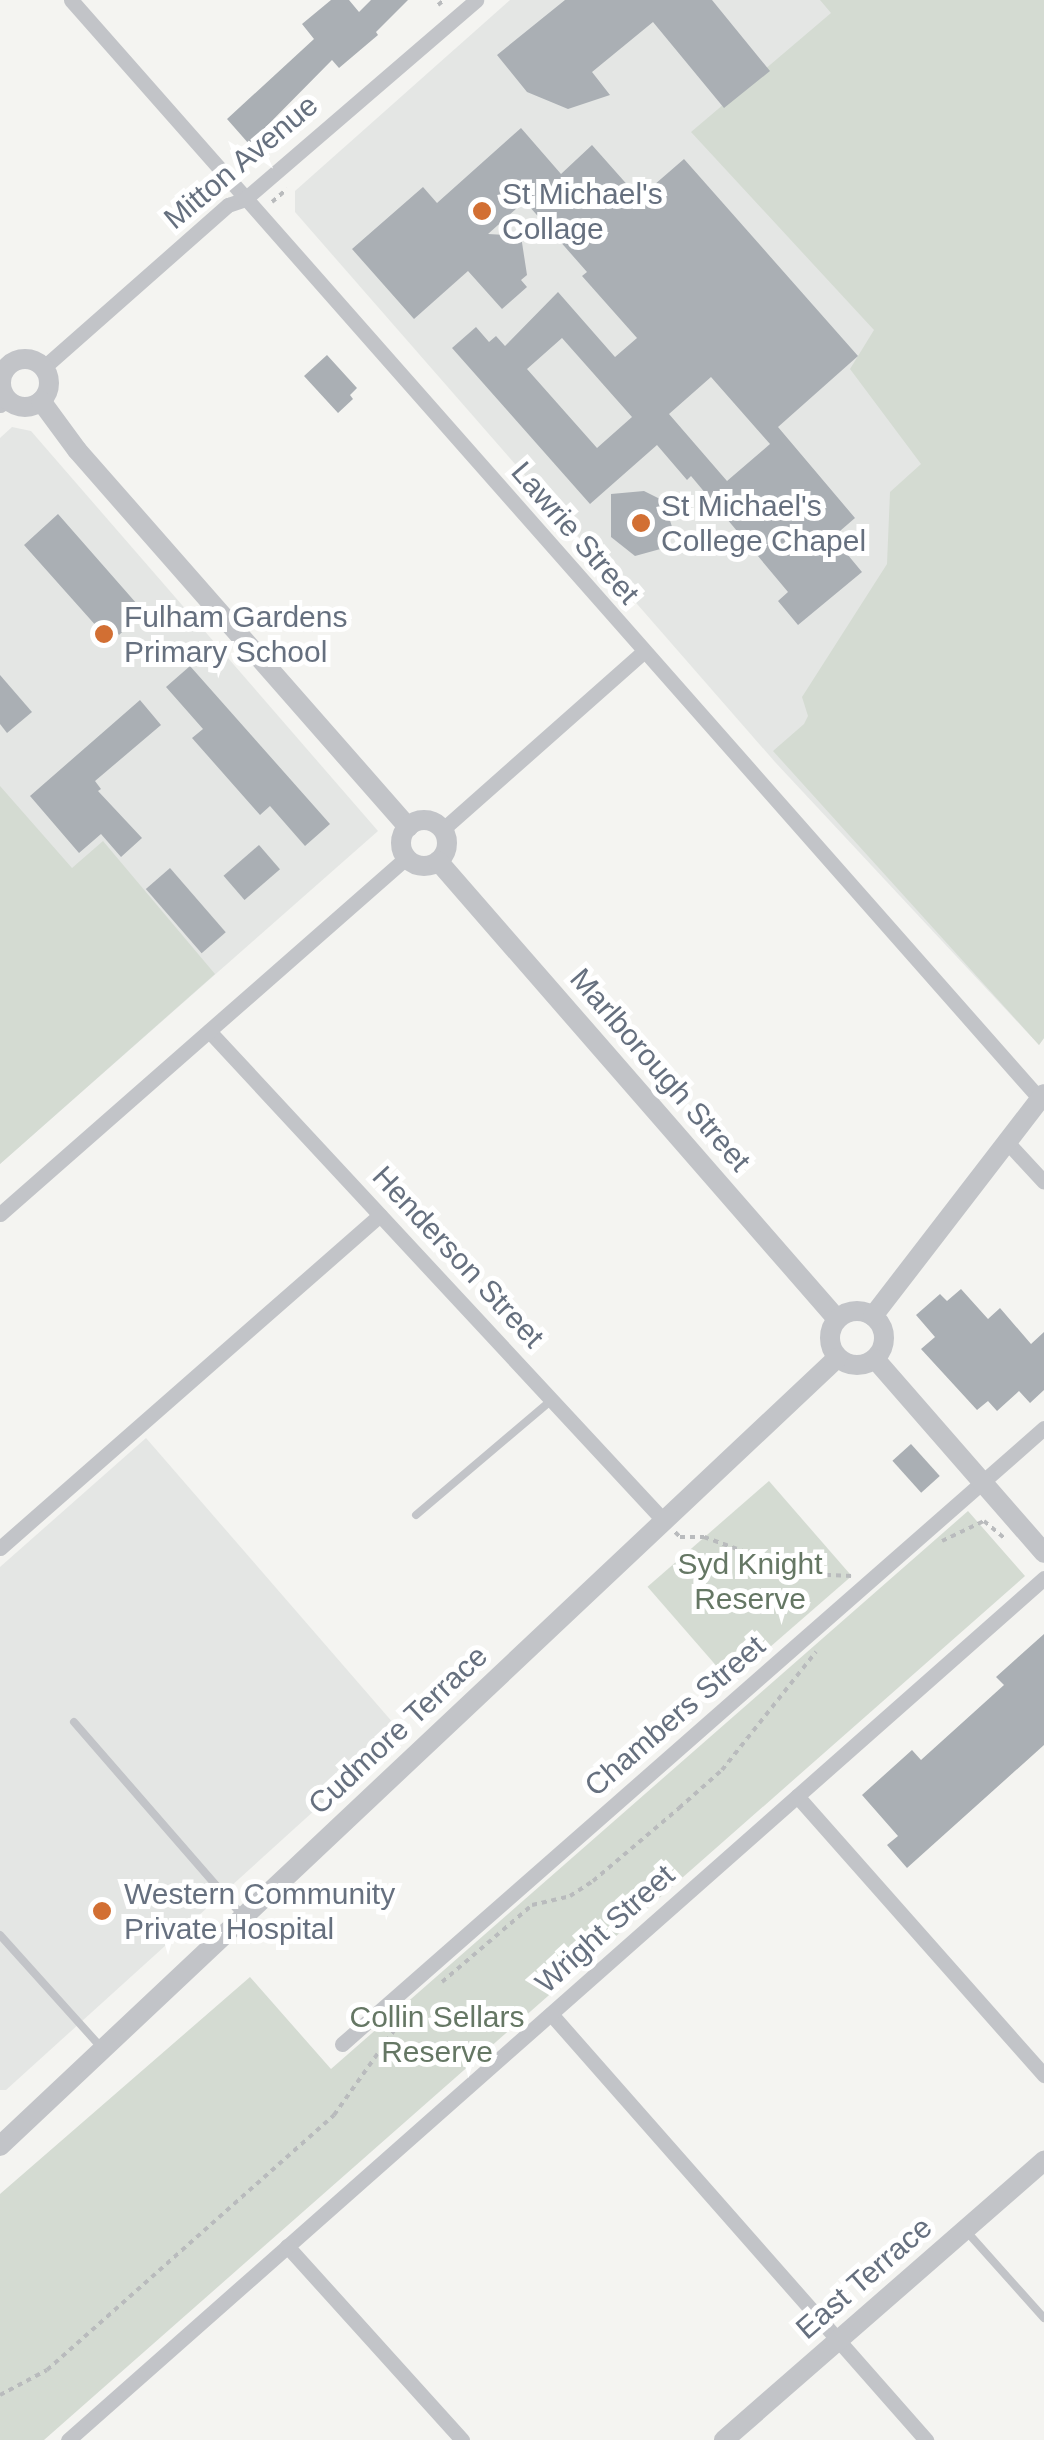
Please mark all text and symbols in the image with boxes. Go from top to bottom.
street label: Mitton Avenue [156,87,326,237]
place label: St Michael's Collage [502,176,663,246]
marker: St Michael's Collage [471,200,493,222]
street label: Lawrie Street [503,454,647,612]
place label: St Michael's College Chapel [661,488,866,558]
marker: St Michael's College Chapel [630,512,652,534]
place label: Fulham Gardens Primary School [124,599,347,670]
marker: Fulham Gardens Primary School [93,623,115,645]
street label: Marlborough Street [562,961,758,1179]
street label: Henderson Street [365,1159,551,1355]
park label: Syd Knight Reserve [677,1546,823,1616]
street label: Chambers Street [578,1628,772,1804]
street label: Cudmore Terrace [301,1638,495,1822]
street label: Wright Street [528,1857,682,2001]
place label: Western Community Private Hospital [124,1876,395,1946]
marker: Western Community Private Hospital [89,1898,115,1924]
park label: Collin Sellars Reserve [349,1999,525,2070]
street label: East Terrace [789,2209,939,2347]

